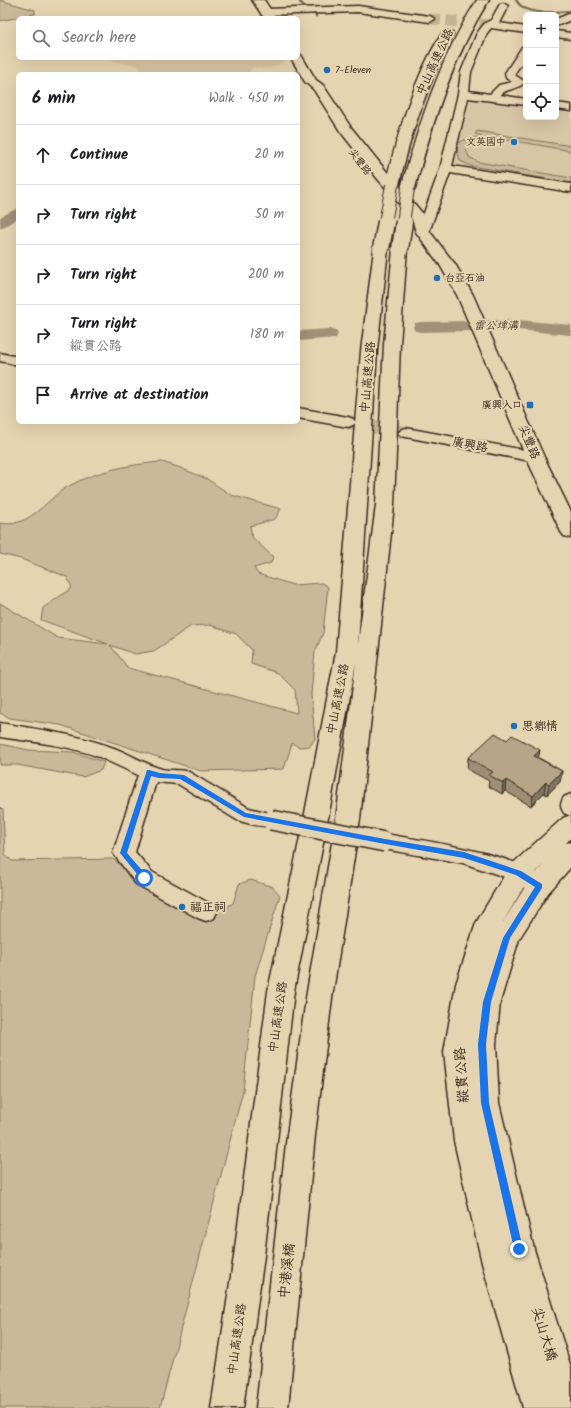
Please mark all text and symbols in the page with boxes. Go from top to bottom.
map controls [523,12,559,120]
button: + [523,12,559,48]
search box [16,16,300,60]
street label: 中山高速公路 [411,25,459,99]
text: Search here [62,26,136,50]
icon: search [30,27,52,49]
button: − [523,48,559,84]
place label: 7-Eleven [335,62,371,78]
marker: 7-Eleven [322,65,332,75]
button: locate [523,84,559,120]
text: 6 min [32,85,76,112]
text: Walk · 450 m [209,88,284,109]
place label: 文英國中 [466,134,506,150]
marker: 文英國中 [509,137,519,147]
text: Continue [70,143,128,167]
icon: ahead [32,144,54,166]
text: 20 m [254,144,284,165]
street label: 尖豐路 [345,145,375,179]
text: Turn right [70,203,137,227]
icon: right [32,204,54,226]
text: 50 m [255,204,284,225]
text: Turn right [70,263,137,287]
icon: right [32,264,54,286]
text: 200 m [248,264,284,285]
place label: 台亞石油 [445,270,485,286]
marker: 台亞石油 [432,273,442,283]
text: Turn right [70,312,137,336]
water label: 雷公埤溝 [474,317,519,335]
icon: right [32,324,54,346]
text: 180 m [250,324,284,345]
text: 縱貫公路 [70,336,122,357]
street label: 中山高速公路 [355,340,381,414]
text: Arrive at destination [70,383,209,407]
icon: arrive [32,384,54,406]
place label: 廣興入口 [482,397,522,413]
marker: 廣興入口 [525,400,535,410]
street label: 尖豐路 [513,422,545,462]
street label: 廣興路 [451,432,489,458]
street label: 中山高速公路 [322,662,354,736]
place label: 思鄉情 [522,717,558,736]
marker: 思鄉情 [509,721,519,731]
route start [135,869,153,887]
place label: 福正祠 [190,898,226,917]
marker: 福正祠 [177,902,187,912]
street label: 中山高速公路 [264,980,292,1054]
street label: 縱貫公路 [449,1046,475,1104]
route end [510,1240,528,1258]
street label: 中港溪橋 [273,1242,301,1300]
street label: 中山高速公路 [223,1302,251,1376]
street label: 尖山大橋 [525,1304,563,1364]

